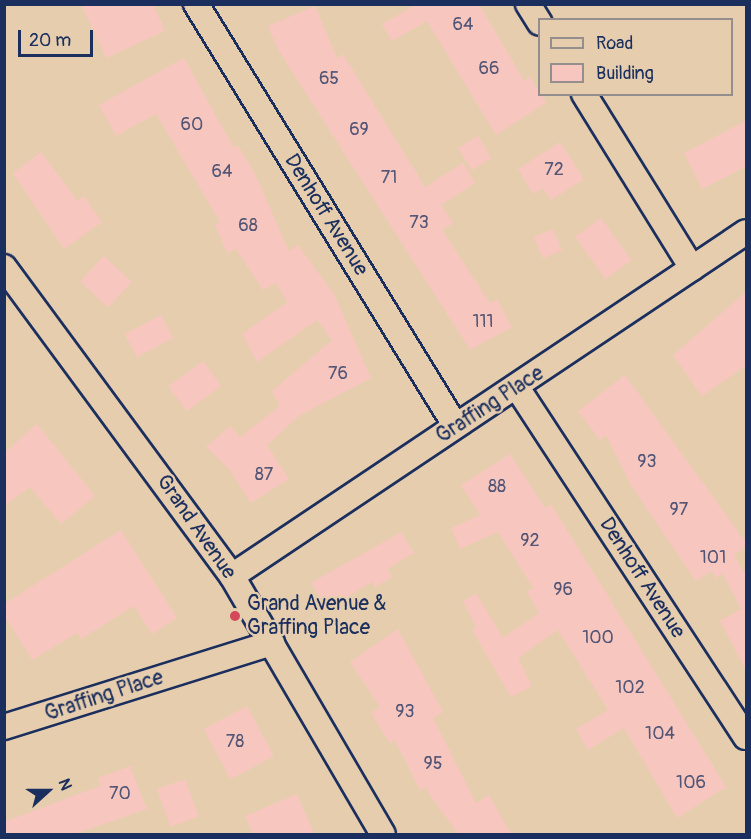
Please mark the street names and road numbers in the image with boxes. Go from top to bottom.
street label: Denhoff Avenue [278,149,374,281]
street label: Graffing Place [432,361,548,449]
street label: Grand Avenue [151,470,241,584]
street label: Denhoff Avenue [594,513,690,643]
street label: Graffing Place [42,665,166,727]

